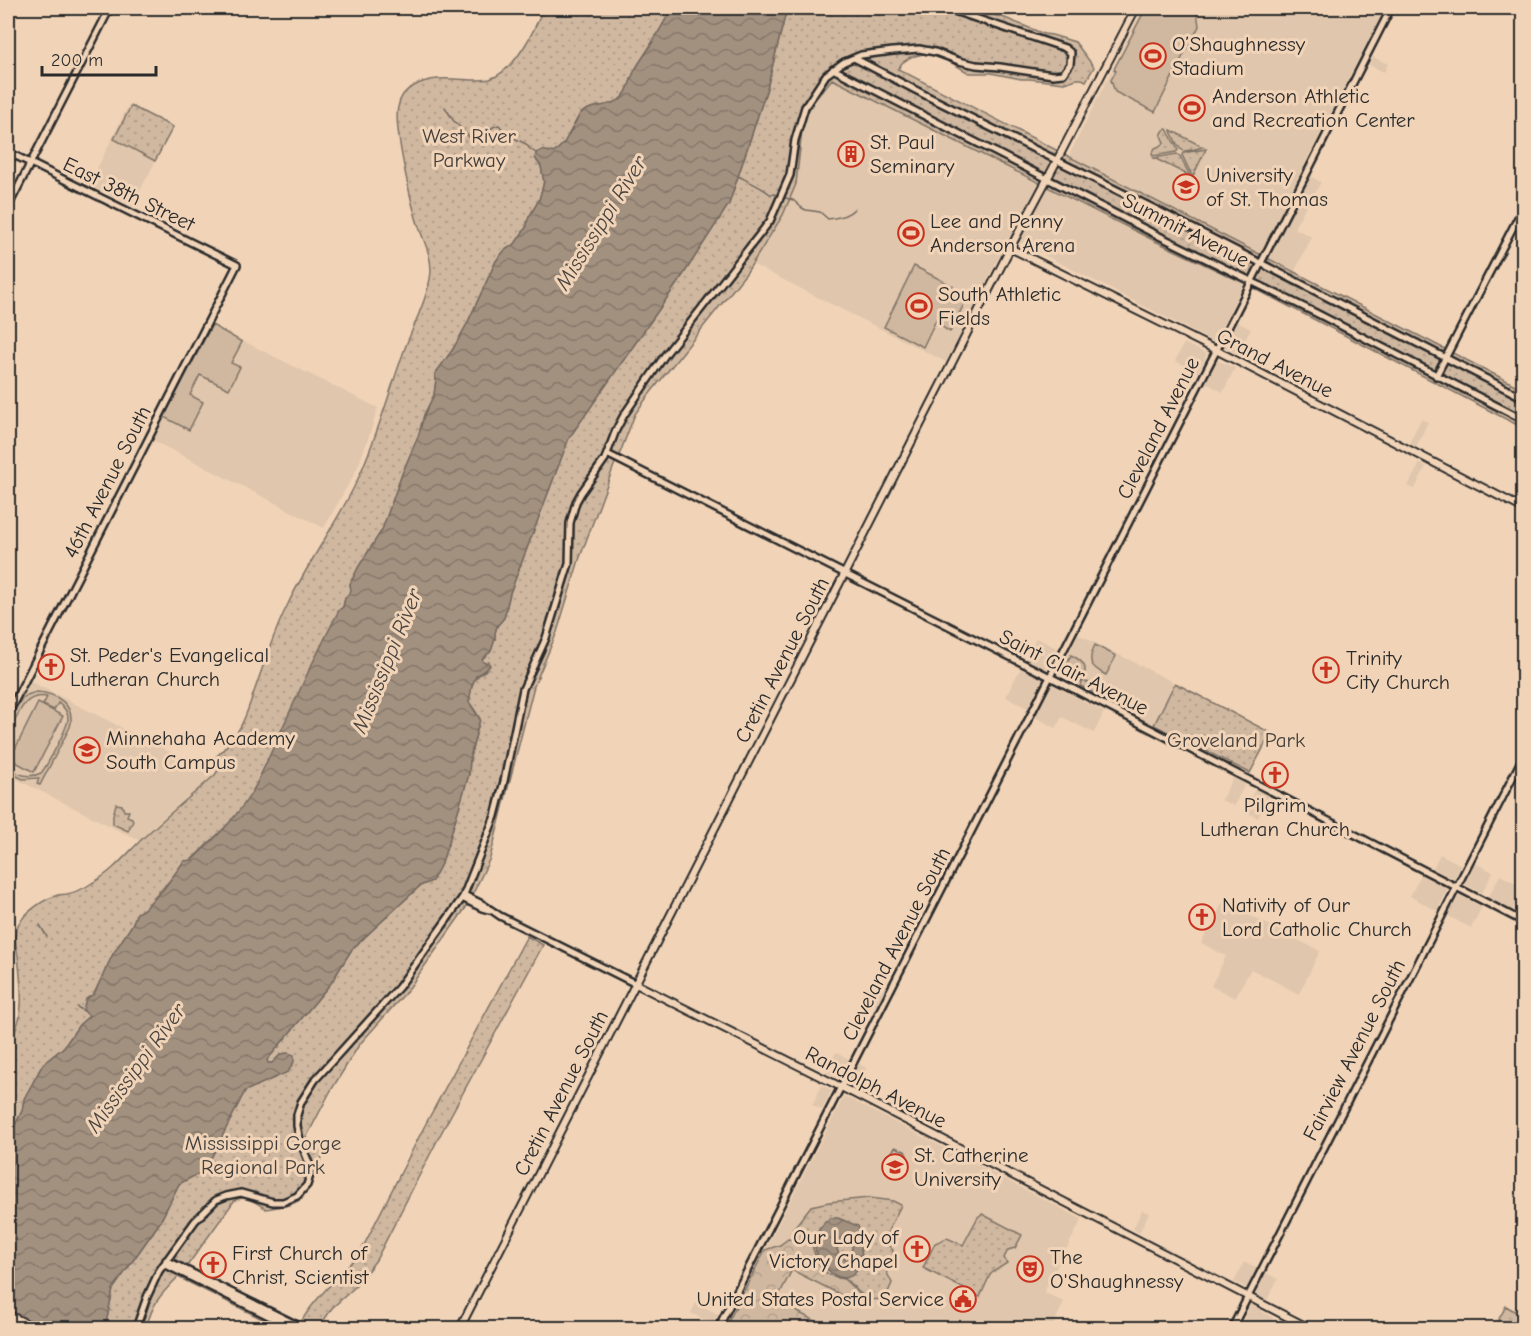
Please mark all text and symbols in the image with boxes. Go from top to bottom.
place label: O’Shaughnessy Stadium [1172,32,1306,80]
scale bar [42,39,156,77]
sports icon: O’Shaughnessy Stadium [1138,41,1168,71]
text: 200 m [51,50,103,71]
place label: Anderson Athletic and Recreation Center [1212,84,1415,132]
sports icon: Anderson Athletic and Recreation Center [1177,93,1207,123]
park label: West River Parkway [422,124,516,172]
place label: St. Paul Seminary [870,130,955,178]
building icon: St. Paul Seminary [836,139,866,169]
water label: Mississippi River [549,150,653,296]
street label: East 38th Street [59,152,200,237]
place label: University of St. Thomas [1206,163,1328,211]
school or university icon: University of St. Thomas [1171,172,1201,202]
street label: Summit Avenue [1119,188,1253,272]
place label: Lee and Penny Anderson Arena [930,209,1075,257]
sports icon: Lee and Penny Anderson Arena [896,218,926,248]
place label: South Athletic Fields [938,282,1061,330]
sports icon: South Athletic Fields [904,291,934,321]
street label: Grand Avenue [1213,323,1337,403]
street label: Cleveland Avenue [1112,353,1204,503]
street label: 46th Avenue South [58,402,156,562]
street label: Cretin Avenue South [730,573,834,747]
water label: Mississippi River [346,584,428,738]
street label: Saint Clair Avenue [995,624,1153,720]
place label: St. Peder's Evangelical Lutheran Church [70,643,269,691]
place label: Trinity City Church [1346,646,1450,694]
church icon: St. Peder's Evangelical Lutheran Church [36,652,66,682]
church icon: Trinity City Church [1311,655,1341,685]
place label: Minnehaha Academy South Campus [106,726,295,774]
park label: Groveland Park [1167,728,1305,752]
school or university icon: Minnehaha Academy South Campus [72,735,102,765]
church icon: Pilgrim Lutheran Church [1260,760,1290,790]
place label: Pilgrim Lutheran Church [1200,793,1350,841]
street label: Cleveland Avenue South [837,843,955,1045]
place label: Nativity of Our Lord Catholic Church [1222,893,1412,941]
church icon: Nativity of Our Lord Catholic Church [1187,902,1217,932]
street label: Fairview Avenue South [1298,955,1410,1145]
water label: Mississippi River [80,998,192,1138]
street label: Cretin Avenue South [509,1006,613,1180]
street label: Randolph Avenue [802,1041,950,1133]
park label: Mississippi Gorge Regional Park [185,1131,341,1179]
place label: St. Catherine University [914,1143,1029,1191]
school or university icon: St. Catherine University [880,1152,910,1182]
place label: Our Lady of Victory Chapel [769,1225,899,1273]
church icon: Our Lady of Victory Chapel [902,1234,932,1264]
place label: First Church of Christ, Scientist [232,1241,370,1289]
place label: The O'Shaughnessy [1050,1245,1184,1293]
church icon: First Church of Christ, Scientist [198,1250,228,1280]
theatre icon: The O'Shaughnessy [1015,1254,1045,1284]
public building icon: United States Postal Service [948,1284,978,1314]
place label: United States Postal Service [696,1287,944,1311]

